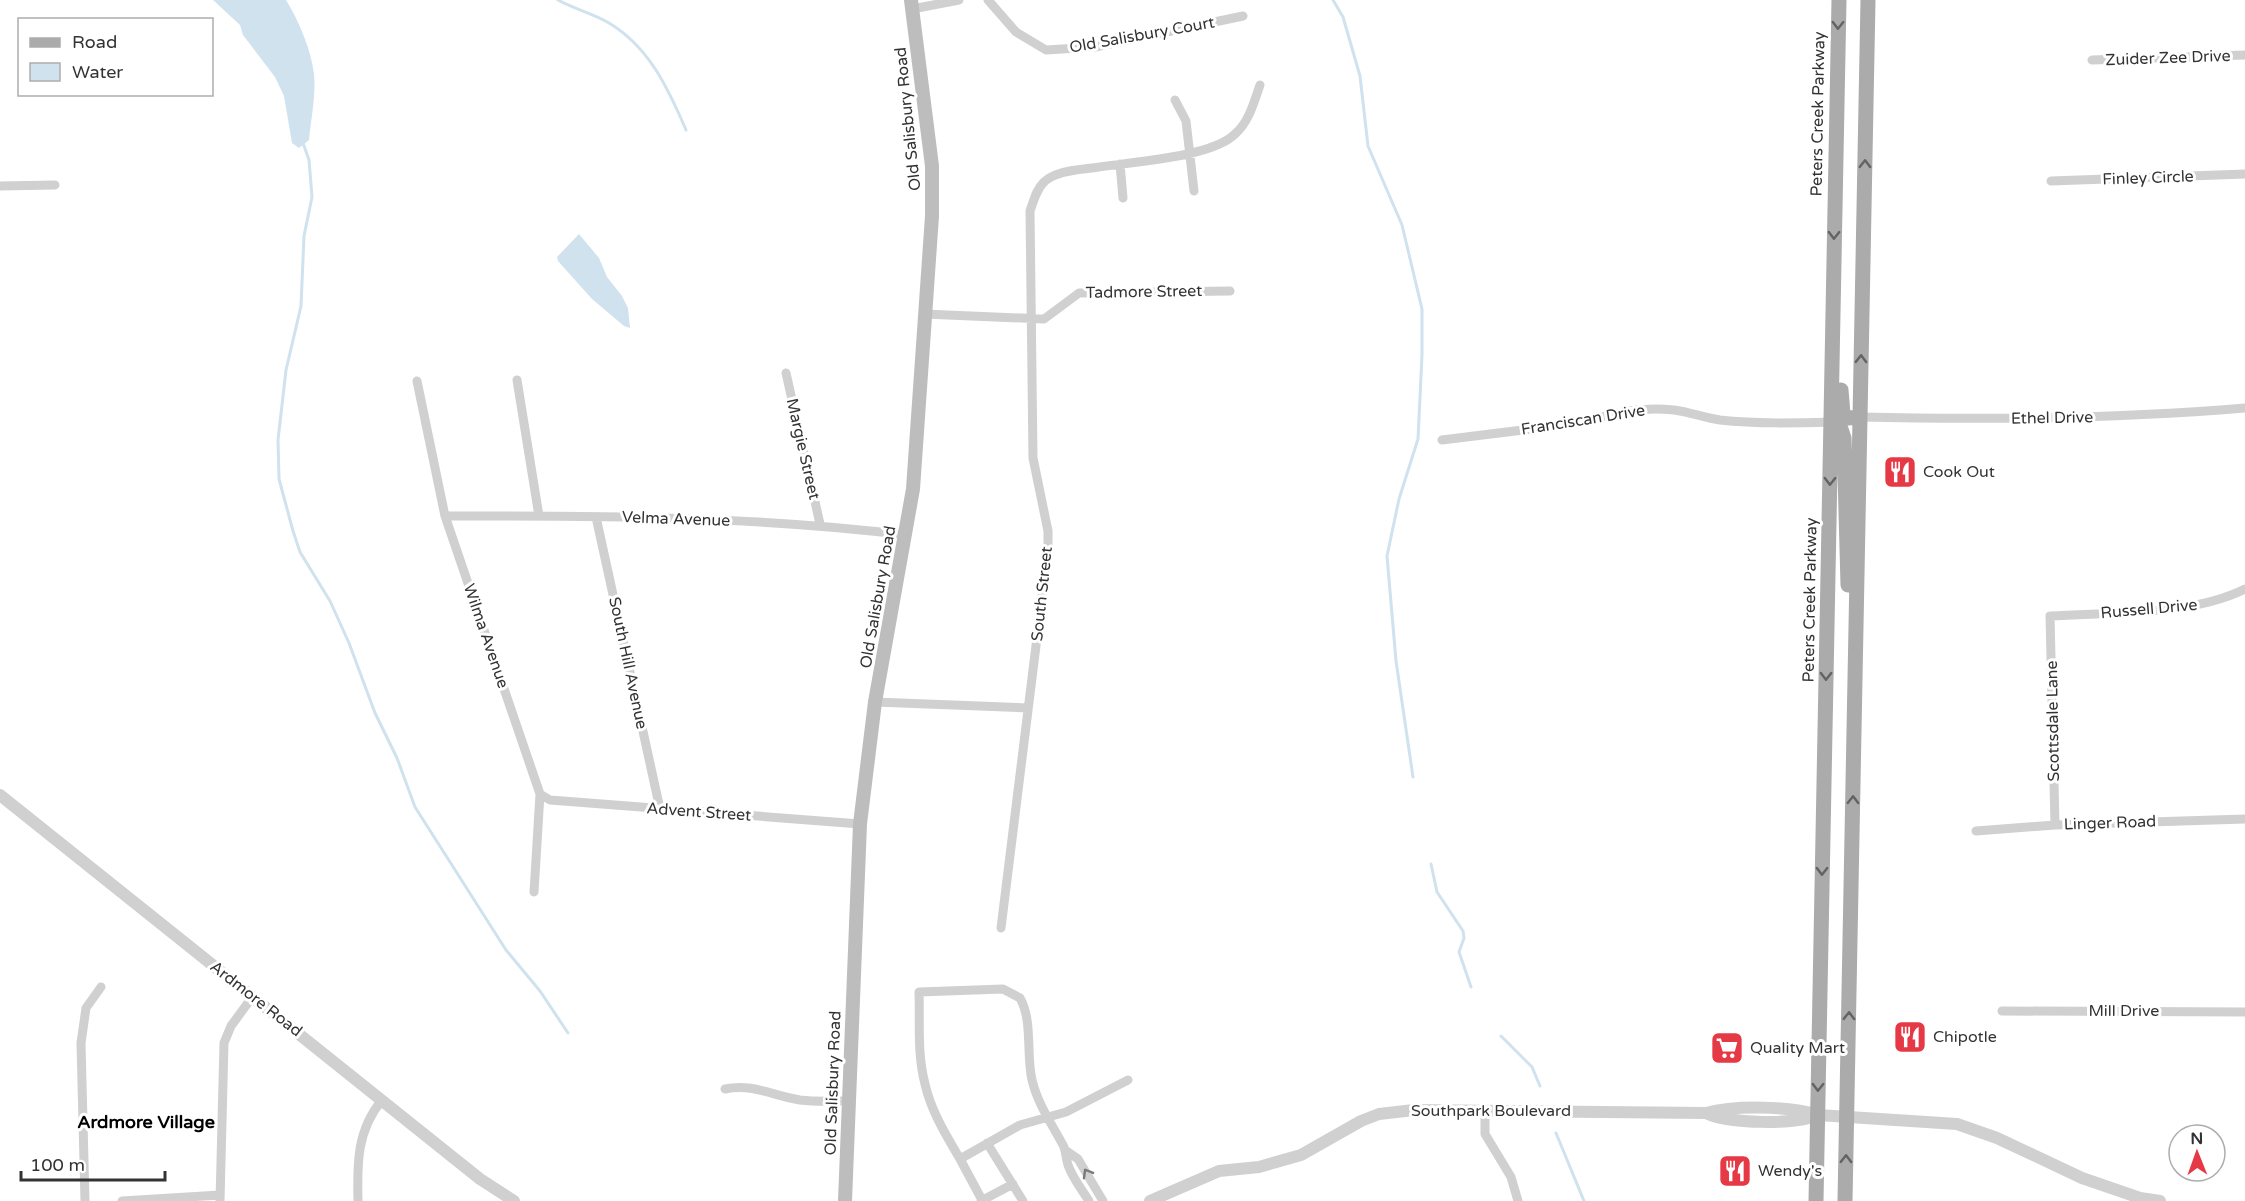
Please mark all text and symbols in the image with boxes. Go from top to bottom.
street label: Old Salisbury Court [1068,12,1216,58]
legend [18,18,213,96]
one-way arrow [1832,21,1844,30]
text: Road [72,31,117,53]
street label: Peters Creek Parkway [1807,31,1829,197]
street label: Old Salisbury Road [891,46,925,192]
street label: Zuider Zee Drive [2105,46,2231,70]
text: Water [72,61,123,83]
one-way arrow [1858,159,1871,168]
street label: Finley Circle [2102,166,2194,190]
one-way arrow [1827,231,1840,240]
street label: Tadmore Street [1085,281,1203,303]
one-way arrow [1854,354,1867,363]
street label: Margie Street [782,396,824,502]
street label: Franciscan Drive [1520,400,1646,440]
street label: Ethel Drive [2011,407,2093,429]
restaurant icon: Cook Out [1882,454,1918,490]
place label: Cook Out [1923,462,1995,482]
one-way arrow [1824,476,1837,485]
street label: Velma Avenue [621,507,731,531]
street label: Peters Creek Parkway [1799,517,1821,683]
street label: Old Salisbury Road [856,524,900,670]
street label: South Street [1027,546,1057,642]
street label: Wilma Avenue [459,581,513,691]
street label: South Hill Avenue [604,595,652,731]
street label: Russell Drive [2100,595,2198,623]
street label: Scottsdale Lane [2042,660,2064,782]
one-way arrow [1820,671,1832,680]
one-way arrow [1846,795,1859,804]
street label: Advent Street [646,798,752,826]
street label: Linger Road [2063,811,2157,835]
one-way arrow [1816,866,1828,875]
street label: Ardmore Road [206,957,306,1041]
street label: Mill Drive [2089,1001,2159,1021]
street label: Old Salisbury Road [820,1010,846,1156]
one-way arrow [1842,1011,1855,1020]
restaurant icon: Chipotle [1892,1019,1928,1055]
place label: Chipotle [1933,1027,1997,1047]
supermarket icon: Quality Mart [1709,1030,1745,1066]
place label: Quality Mart [1750,1038,1845,1058]
one-way arrow [1812,1082,1825,1091]
street label: Southpark Boulevard [1411,1101,1571,1121]
district label: Ardmore Village [77,1111,215,1133]
north arrow [2167,1123,2227,1183]
text: N [2190,1129,2203,1149]
scale bar [21,1144,165,1182]
restaurant icon: Wendy's [1717,1153,1753,1189]
text: 100 m [30,1154,85,1176]
one-way arrow [1840,1154,1852,1163]
place label: Wendy's [1758,1161,1822,1181]
one-way arrow [1082,1169,1094,1179]

